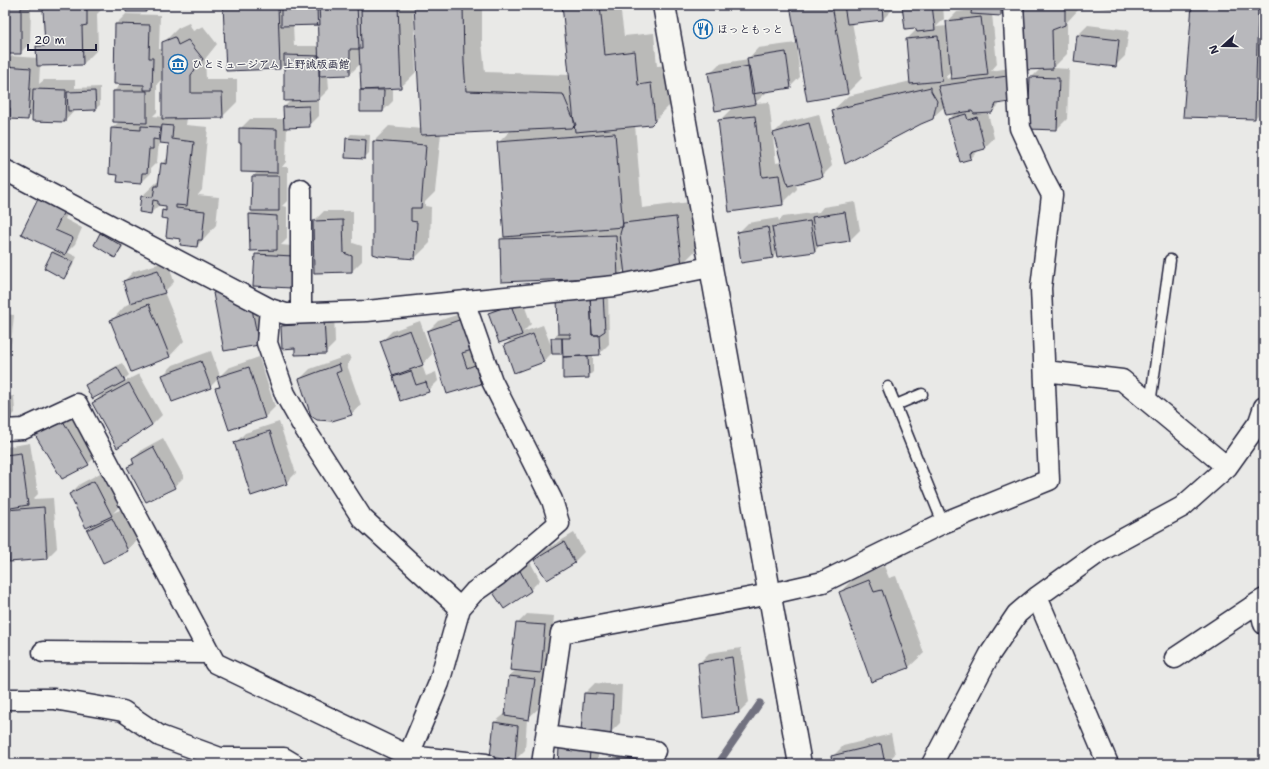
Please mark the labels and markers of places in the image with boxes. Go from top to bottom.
restaurant icon: ほっともっと [692,18,714,40]
place label: ほっともっと [717,22,783,37]
museum icon: ひとミュージアム 上野誠版画館 [167,53,189,75]
place label: ひとミュージアム 上野誠版画館 [192,57,350,72]

